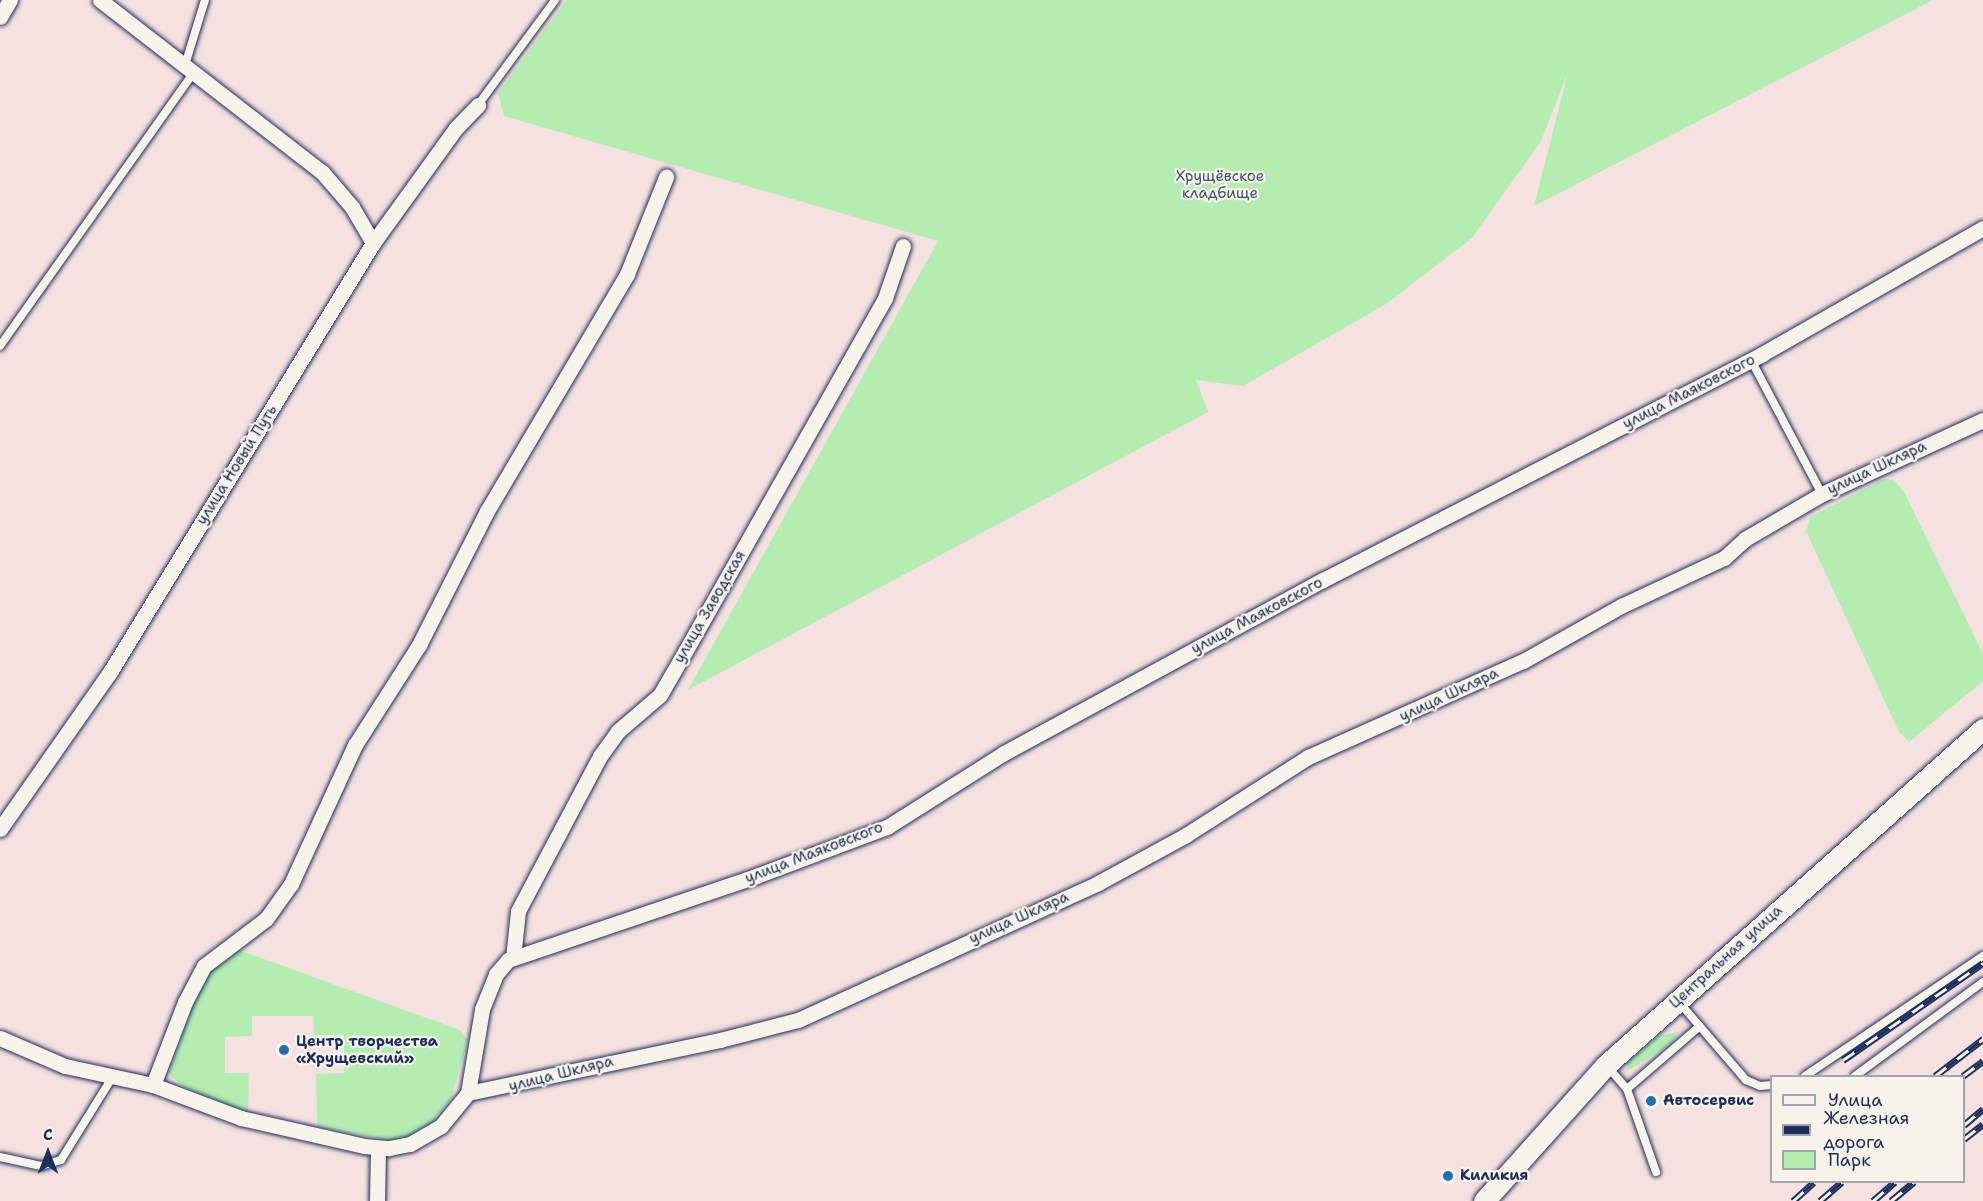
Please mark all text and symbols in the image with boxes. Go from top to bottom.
park label: Хрущёвское кладбище [1176,167,1264,202]
street label: улица Маяковского [1620,351,1758,433]
street label: улица Новый Путь [193,402,281,528]
street label: улица Шкляра [1825,437,1929,499]
street label: улица Заводская [670,547,750,667]
street label: улица Маяковского [1188,574,1326,658]
street label: улица Шкляра [1397,664,1501,726]
street label: улица Маяковского [743,818,885,888]
street label: улица Шкляра [966,888,1072,948]
street label: Центральная улица [1666,901,1786,1013]
place label: Центр творчества «Хрущевский» [296,1032,438,1067]
marker: Центр творчества «Хрущевский» [277,1043,291,1057]
street label: улица Шкляра [507,1052,615,1096]
legend [1770,1075,1965,1183]
text: Улица [1828,1088,1882,1112]
place label: Автосервис [1663,1092,1754,1110]
marker: Автосервис [1644,1094,1658,1108]
text: Железная дорога [1823,1106,1909,1154]
north arrow [18,1123,78,1183]
text: С [43,1124,53,1145]
text: Парк [1828,1148,1871,1172]
place label: Киликия [1460,1167,1528,1185]
marker: Киликия [1441,1169,1455,1183]

